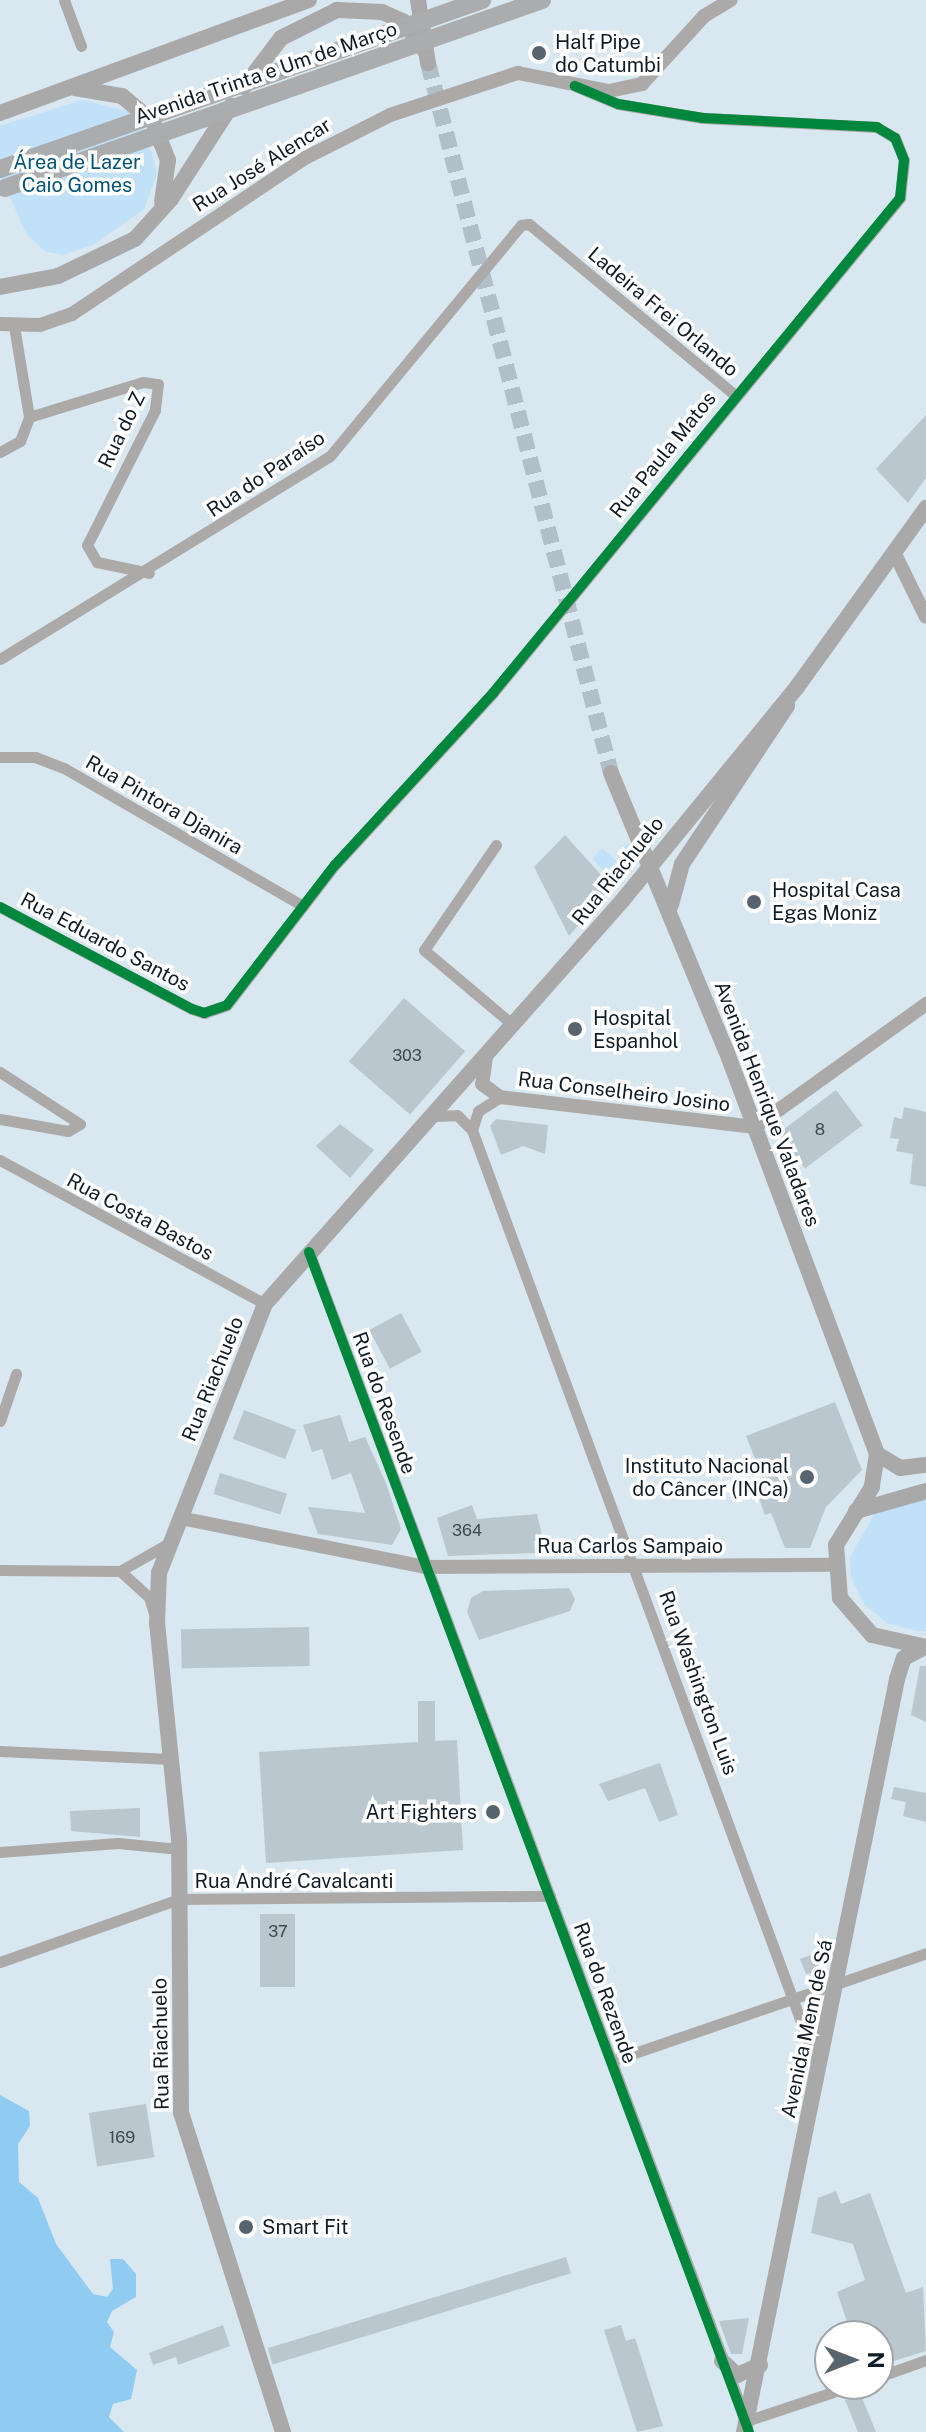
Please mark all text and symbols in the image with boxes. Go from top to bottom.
street label: Avenida Trinta e Um de Março [131,17,401,129]
place label: Half Pipe do Catumbi [555,30,661,77]
marker: Half Pipe do Catumbi [530,44,548,62]
street label: Rua José Alencar [188,113,336,217]
park label: Área de Lazer Caio Gomes [13,150,141,197]
street label: Ladeira Frei Orlando [583,242,743,382]
street label: Rua Paula Matos [605,387,721,523]
street label: Rua do Z [93,388,151,472]
street label: Rua do Paraíso [202,426,330,522]
street label: Rua Pintora Djanira [81,750,247,860]
street label: Rua Riachuelo [567,812,669,930]
place label: Hospital Casa Egas Moniz [772,878,901,925]
street label: Rua Eduardo Santos [16,887,194,997]
marker: Hospital Casa Egas Moniz [743,891,765,913]
street label: Avenida Henrique Valadares [709,978,825,1230]
place label: Hospital Espanhol [593,1006,679,1053]
marker: Hospital Espanhol [564,1018,586,1040]
house number: 303 [392,1046,422,1066]
street label: Rua Conselheiro Josino [517,1067,731,1117]
house number: 8 [815,1120,825,1140]
street label: Rua Costa Bastos [63,1168,217,1266]
street label: Rua Riachuelo [177,1313,249,1445]
street label: Rua do Resende [347,1329,421,1477]
place label: Instituto Nacional do Câncer (INCa) [625,1454,789,1501]
marker: Instituto Nacional do Câncer (INCa) [796,1466,818,1488]
house number: 364 [452,1521,482,1541]
street label: Rua Carlos Sampaio [537,1534,723,1558]
street label: Rua Washington Luis [653,1588,743,1778]
place label: Art Fighters [366,1800,477,1824]
marker: Art Fighters [484,1803,502,1821]
street label: Rua André Cavalcanti [194,1869,394,1893]
street label: Rua do Rezende [568,1919,642,2067]
house number: 37 [268,1922,288,1942]
street label: Avenida Mem de Sá [776,1937,838,2121]
street label: Rua Riachuelo [148,1978,174,2110]
house number: 169 [109,2128,135,2148]
place label: Smart Fit [262,2215,349,2239]
marker: Smart Fit [237,2218,255,2236]
north arrow [814,2320,894,2400]
text: N [863,2351,889,2369]

